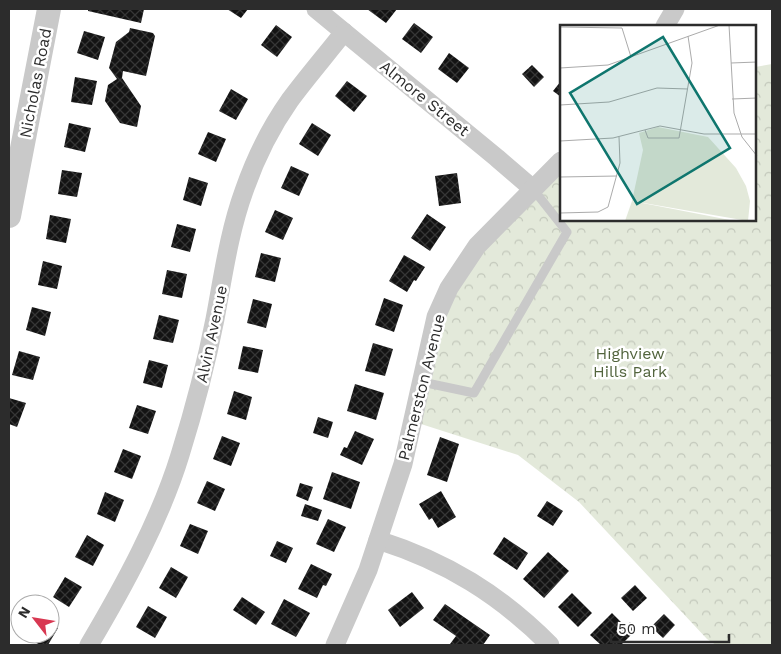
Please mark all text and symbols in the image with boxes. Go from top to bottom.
inset map [560,25,756,221]
street label: Nicholas Road [16,27,55,140]
street label: Almore Street [376,57,473,140]
street label: Alvin Avenue [192,284,231,385]
street label: Palmerston Avenue [394,312,449,462]
park label: Highview Hills Park [593,344,667,381]
north arrow [10,594,60,644]
text: N [14,604,33,621]
scale bar [611,612,728,644]
text: 50 m [618,620,655,638]

